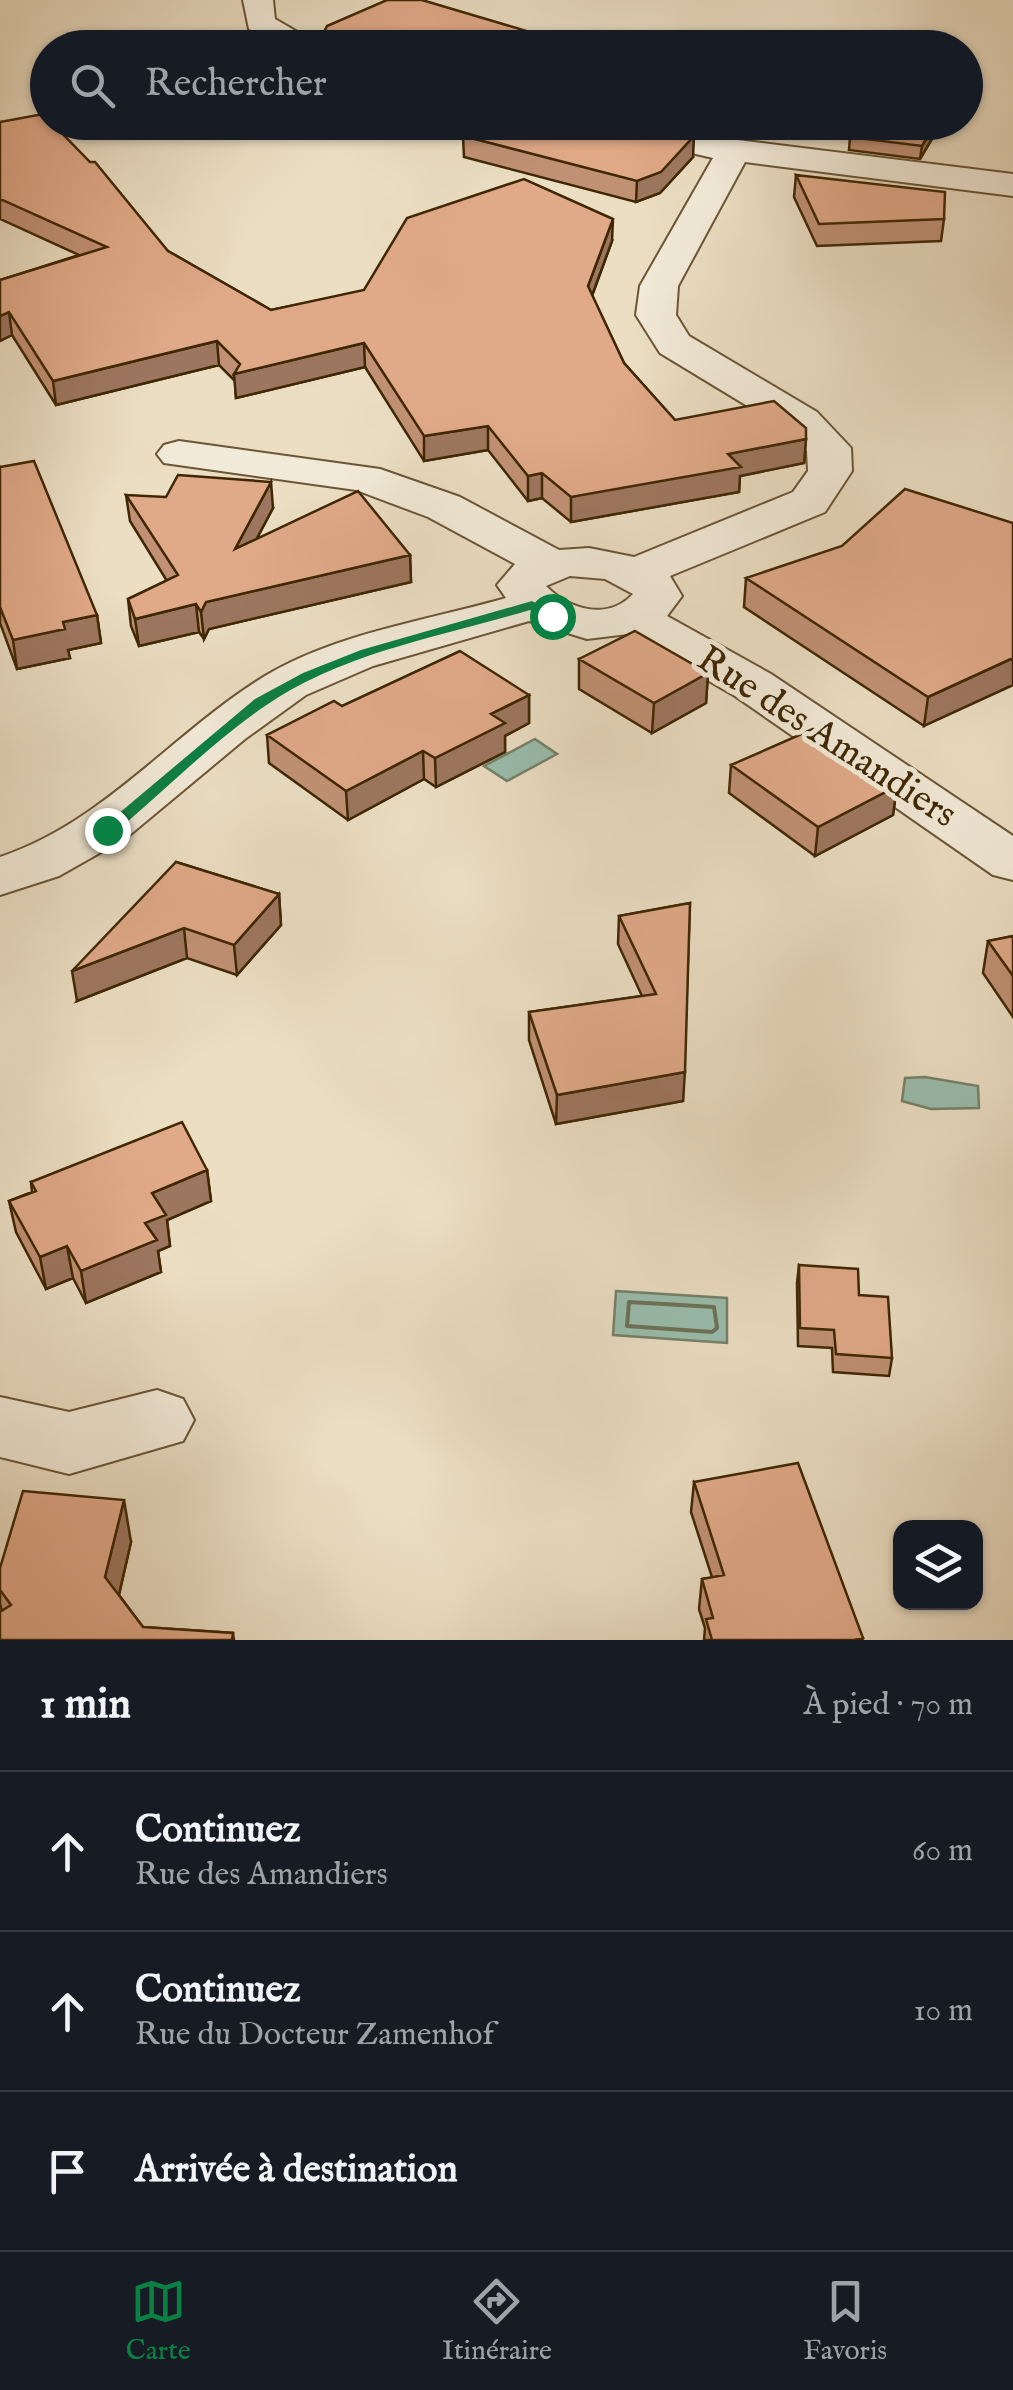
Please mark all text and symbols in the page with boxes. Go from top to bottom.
search box [30,30,983,140]
icon: search [65,58,120,113]
text: Rechercher [145,61,327,109]
route start [530,594,576,640]
street label: Rue des Amandiers [687,636,965,840]
route end [85,808,131,854]
map controls [893,1520,983,1610]
button: layers [893,1520,983,1610]
text: 1 min [40,1679,131,1732]
text: À pied · 70 m [804,1685,973,1726]
text: Continuez [135,1807,301,1855]
icon: ahead [40,1824,95,1879]
text: 60 m [912,1831,973,1872]
text: Rue des Amandiers [135,1855,388,1896]
text: Continuez [135,1967,301,2015]
icon: ahead [40,1984,95,2039]
text: 10 m [914,1991,973,2032]
text: Rue du Docteur Zamenhof [135,2015,494,2056]
icon: arrive [40,2144,95,2199]
text: Arrivée à destination [135,2147,458,2195]
tab: Carte [126,2274,191,2369]
tab: Itinéraire [442,2274,552,2369]
tab: Favoris [803,2274,887,2369]

